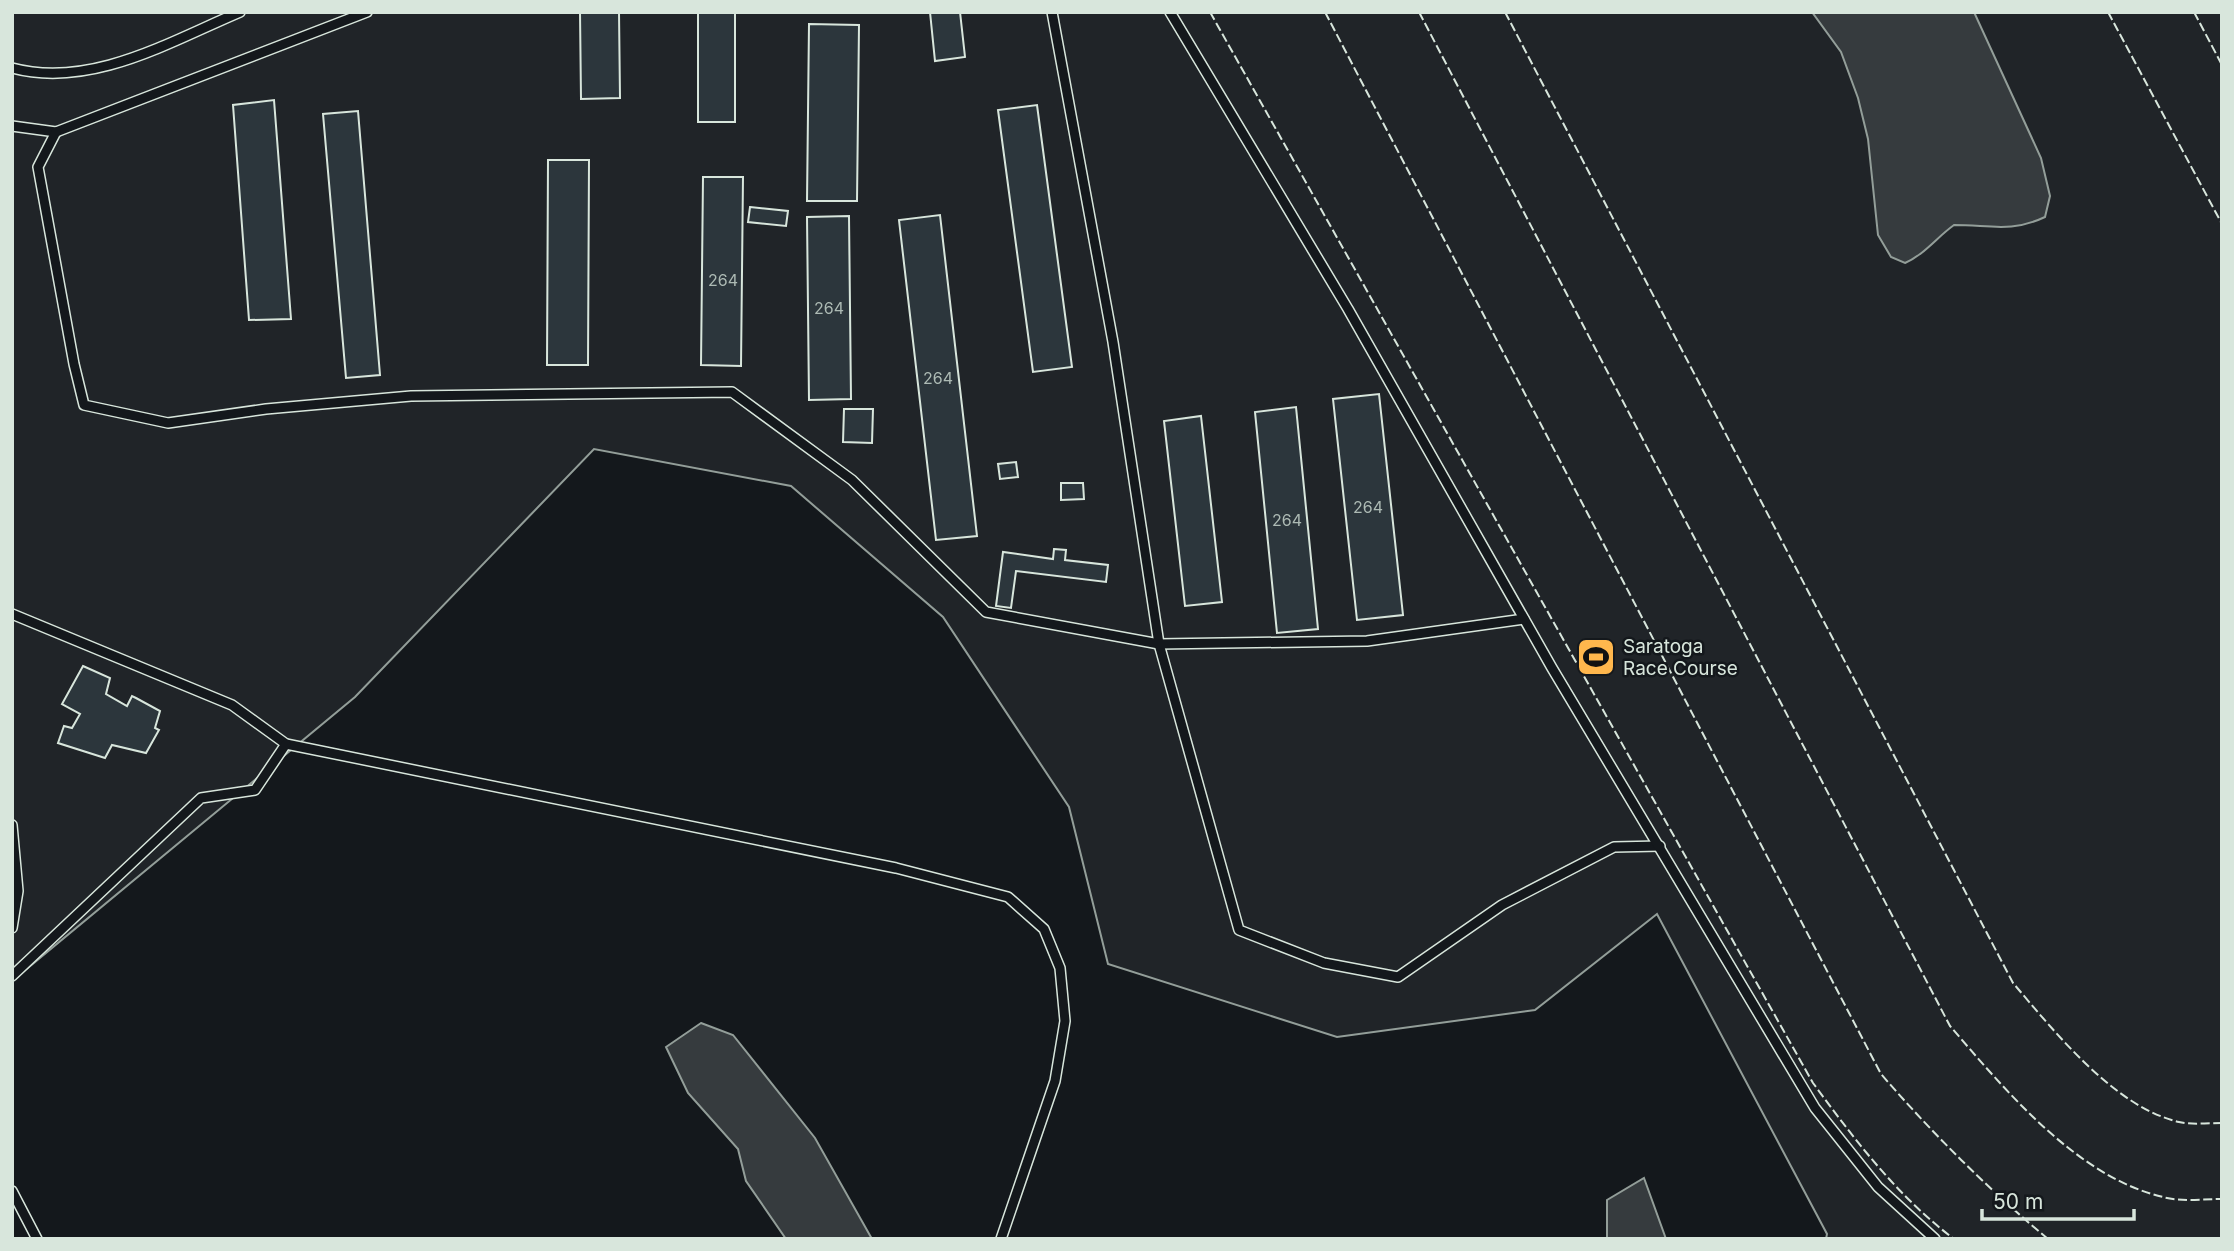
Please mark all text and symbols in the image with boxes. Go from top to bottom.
house number: 264 [708,270,738,290]
house number: 264 [814,298,844,318]
house number: 264 [923,368,953,388]
house number: 264 [1353,497,1383,517]
house number: 264 [1272,510,1302,530]
place label: Saratoga Race Course [1623,635,1738,680]
sports icon: Saratoga Race Course [1575,636,1617,678]
scale bar [1982,1178,2134,1222]
text: 50 m [1993,1189,2043,1214]

